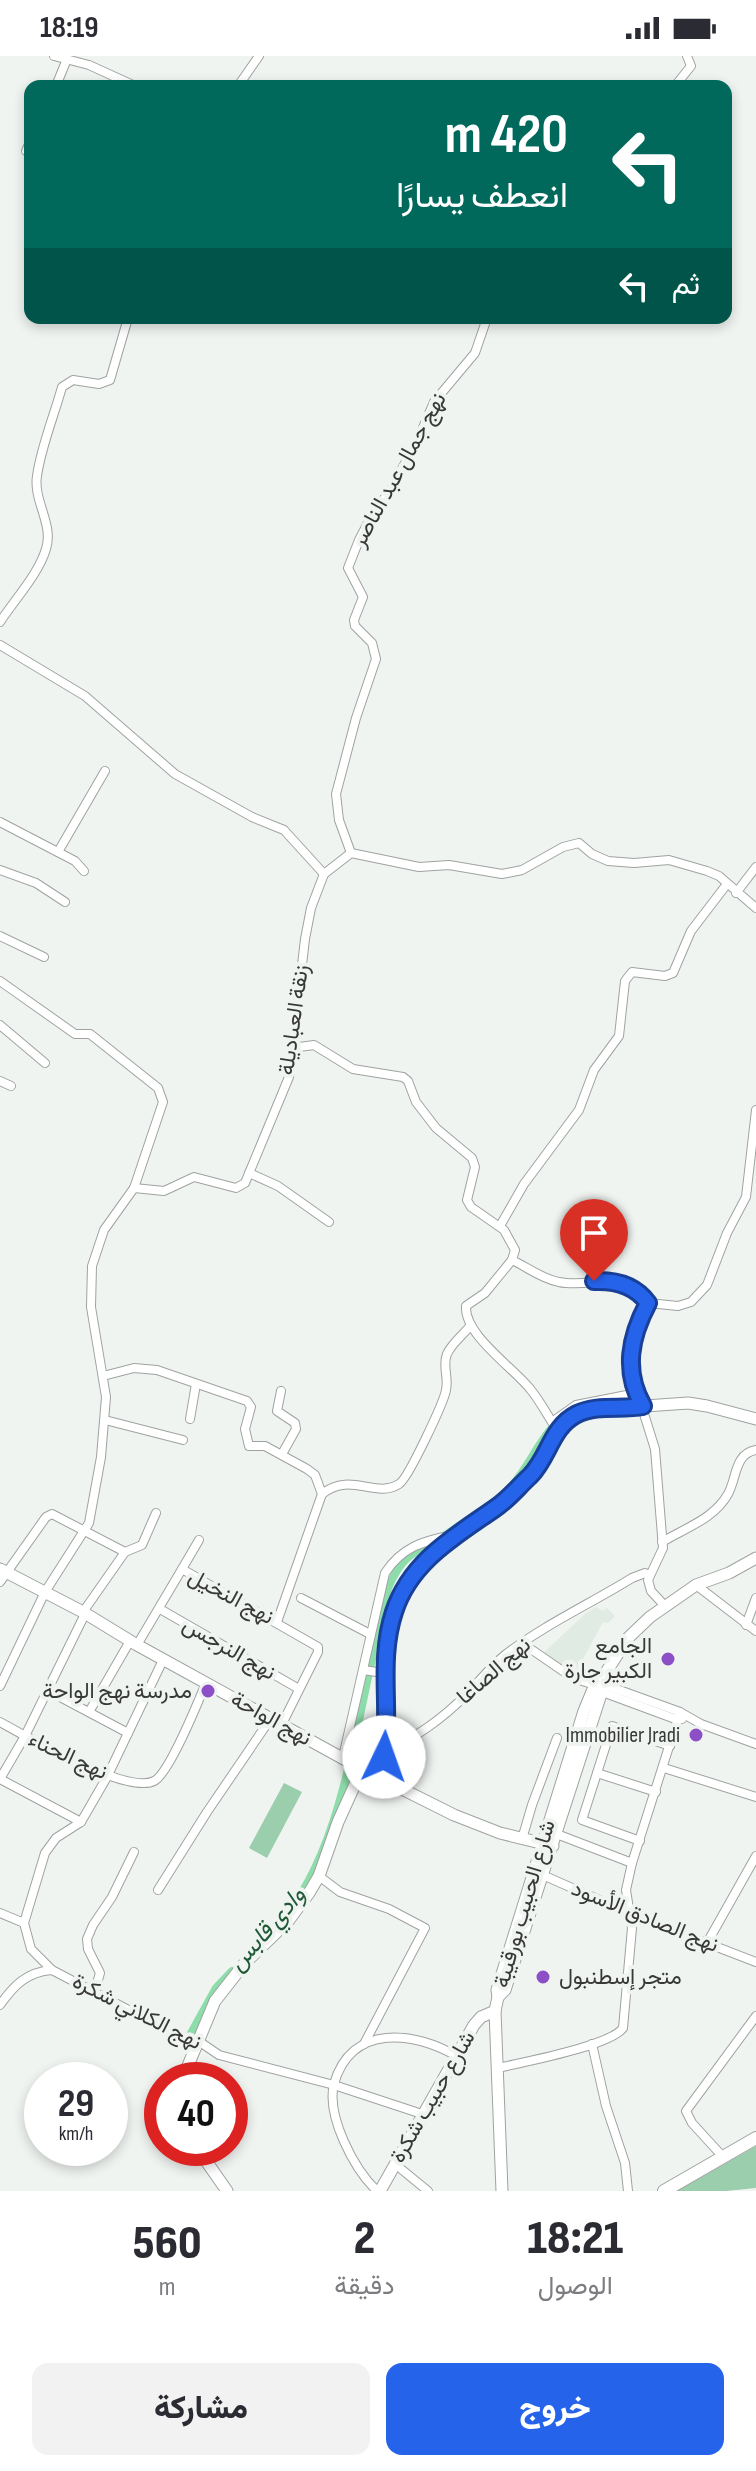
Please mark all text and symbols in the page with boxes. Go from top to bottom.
text: 18:19 [40,10,99,46]
text: 420 m [445,102,568,169]
icon: left [596,112,700,216]
text: انعطف يسارًا [396,175,568,218]
icon: left [612,264,656,308]
text: ثم [672,267,700,303]
street label: نهج جمال عبد الناصر [345,388,453,553]
street label: زنقة العباديلة [273,963,315,1077]
pin [560,1199,628,1281]
icon: arrive [572,1211,616,1255]
street label: نهج النخيل [184,1563,278,1631]
street label: نهج النرجس [177,1611,281,1687]
street label: نهج الصاغا [451,1632,537,1710]
place label: الجامع الكبير جارة [564,1633,652,1685]
marker: الجامع الكبير جارة [659,1650,677,1668]
place label: مدرسة نهج الواحة [42,1678,192,1705]
marker: مدرسة نهج الواحة [199,1682,217,1700]
street label: نهج الواحة [226,1686,316,1752]
position arrow [342,1715,426,1799]
place label: Immobilier Jradi [565,1722,680,1749]
street label: نهج الحناء [24,1726,112,1786]
marker: Immobilier Jradi [687,1726,705,1744]
street label: شارع الحبيب بورقيبة [488,1817,562,1991]
street label: نهج الصادق الأسود [567,1875,723,1959]
water label: وادي قابس [222,1881,315,1980]
place label: متجر إسطنبول [559,1964,682,1991]
street label: نهج الكلاني شكرة [66,1968,206,2060]
marker: متجر إسطنبول [534,1968,552,1986]
street label: شارع حبيب شكرة [384,2026,482,2168]
speed limit sign: 40 [144,2062,248,2166]
text: 29 [58,2080,94,2128]
text: km/h [59,2122,93,2146]
text: 2 [354,2210,375,2267]
text: 18:21 [527,2210,623,2267]
text: 560 [133,2215,202,2272]
text: دقيقة [334,2271,395,2302]
text: الوصول [538,2271,613,2302]
text: m [159,2272,176,2303]
button: مشاركة [32,2363,370,2455]
button: خروج [386,2363,724,2455]

